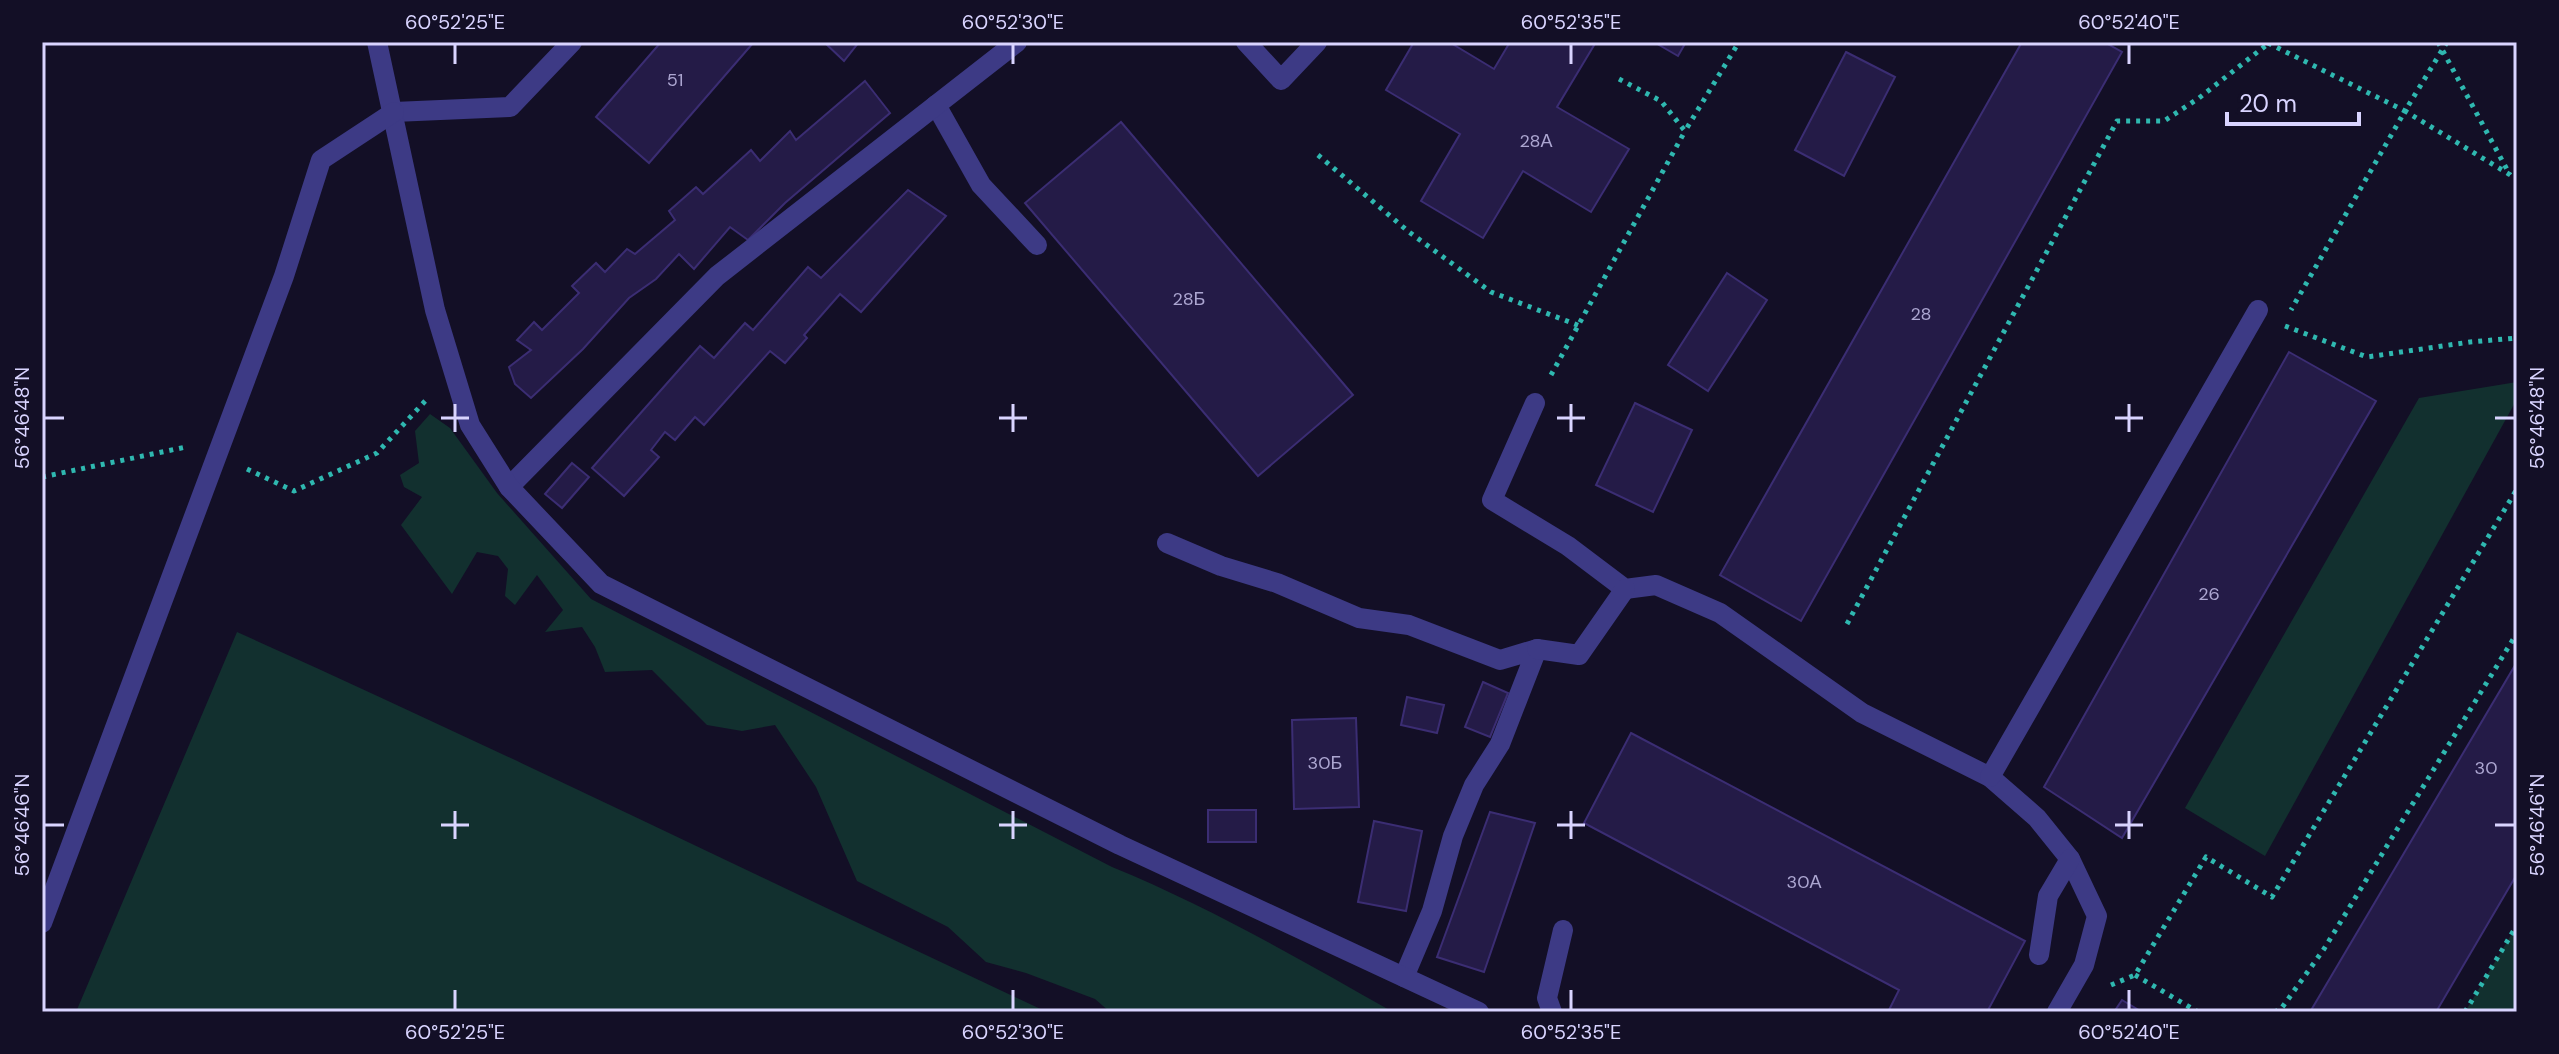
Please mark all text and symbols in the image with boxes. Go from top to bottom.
text: 60°52'25"E [405,9,505,35]
text: 60°52'30"E [962,9,1064,35]
text: 60°52'35"E [1521,9,1621,35]
text: 60°52'40"E [2078,9,2180,35]
house number: 51 [667,68,683,92]
scale bar [2227,76,2359,126]
text: 20 m [2239,88,2297,119]
house number: 28А [1519,129,1553,153]
house number: 28Б [1173,287,1205,311]
house number: 28 [1910,302,1932,326]
text: 56°46'48"N [9,367,35,469]
text: 56°46'48"N [2524,367,2550,469]
house number: 26 [2198,582,2220,606]
house number: 30Б [1308,751,1342,775]
house number: 30 [2475,756,2497,780]
text: 56°46'46"N [9,774,35,876]
text: 56°46'46"N [2524,774,2550,876]
house number: 30А [1787,870,1821,894]
text: 60°52'25"E [405,1019,505,1045]
text: 60°52'30"E [962,1019,1064,1045]
text: 60°52'35"E [1521,1019,1621,1045]
text: 60°52'40"E [2078,1019,2180,1045]

